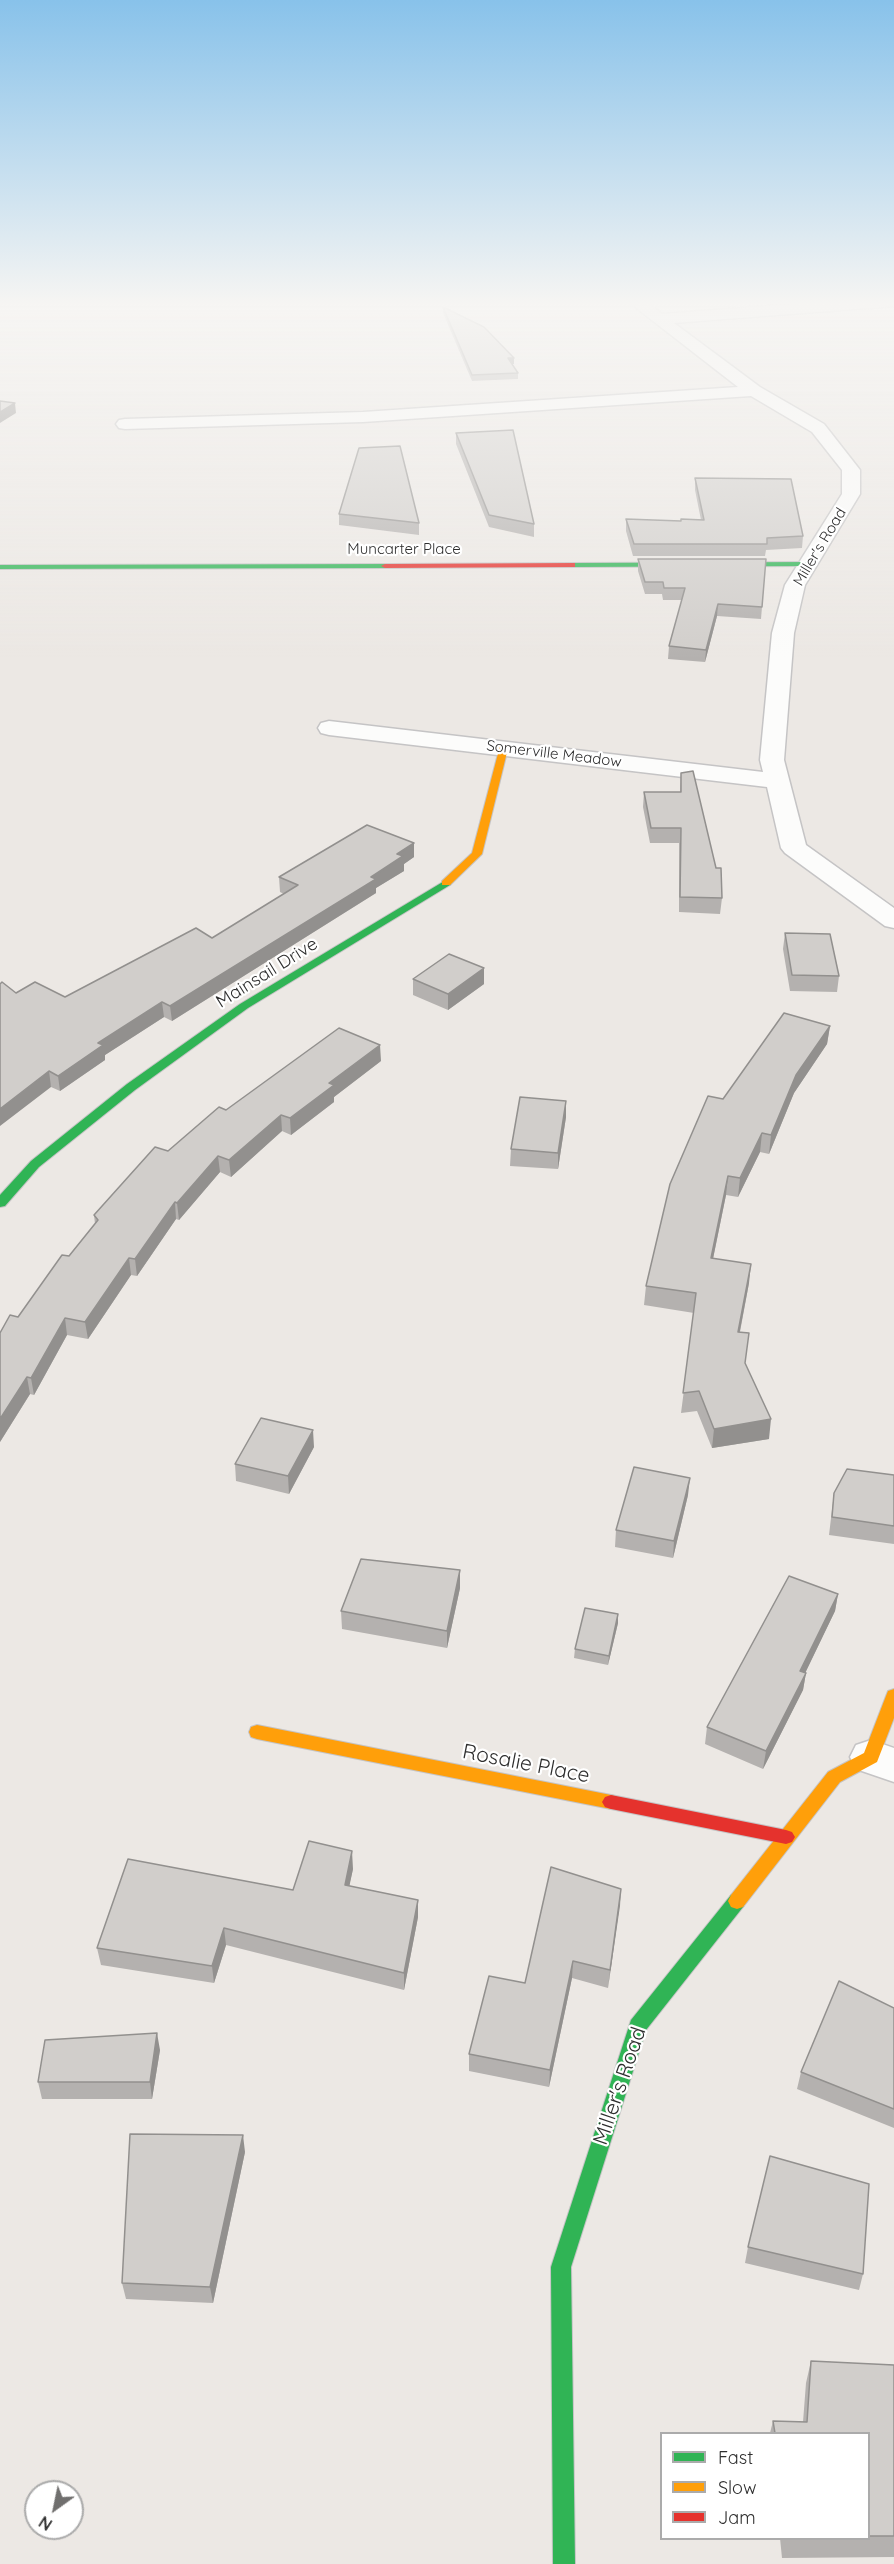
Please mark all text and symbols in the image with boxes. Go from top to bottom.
street label: Miller's Road [790,505,850,589]
street label: Muncarter Place [347,540,461,558]
street label: Somerville Meadow [485,737,623,771]
street label: Mainsail Drive [212,933,322,1013]
street label: Rosalie Place [460,1739,592,1789]
street label: Miller's Road [588,2024,652,2148]
legend [660,2432,870,2540]
text: Fast [718,2446,753,2469]
text: Slow [718,2476,756,2499]
north arrow [24,2480,84,2540]
text: Jam [718,2506,756,2529]
text: N [35,2512,56,2535]

